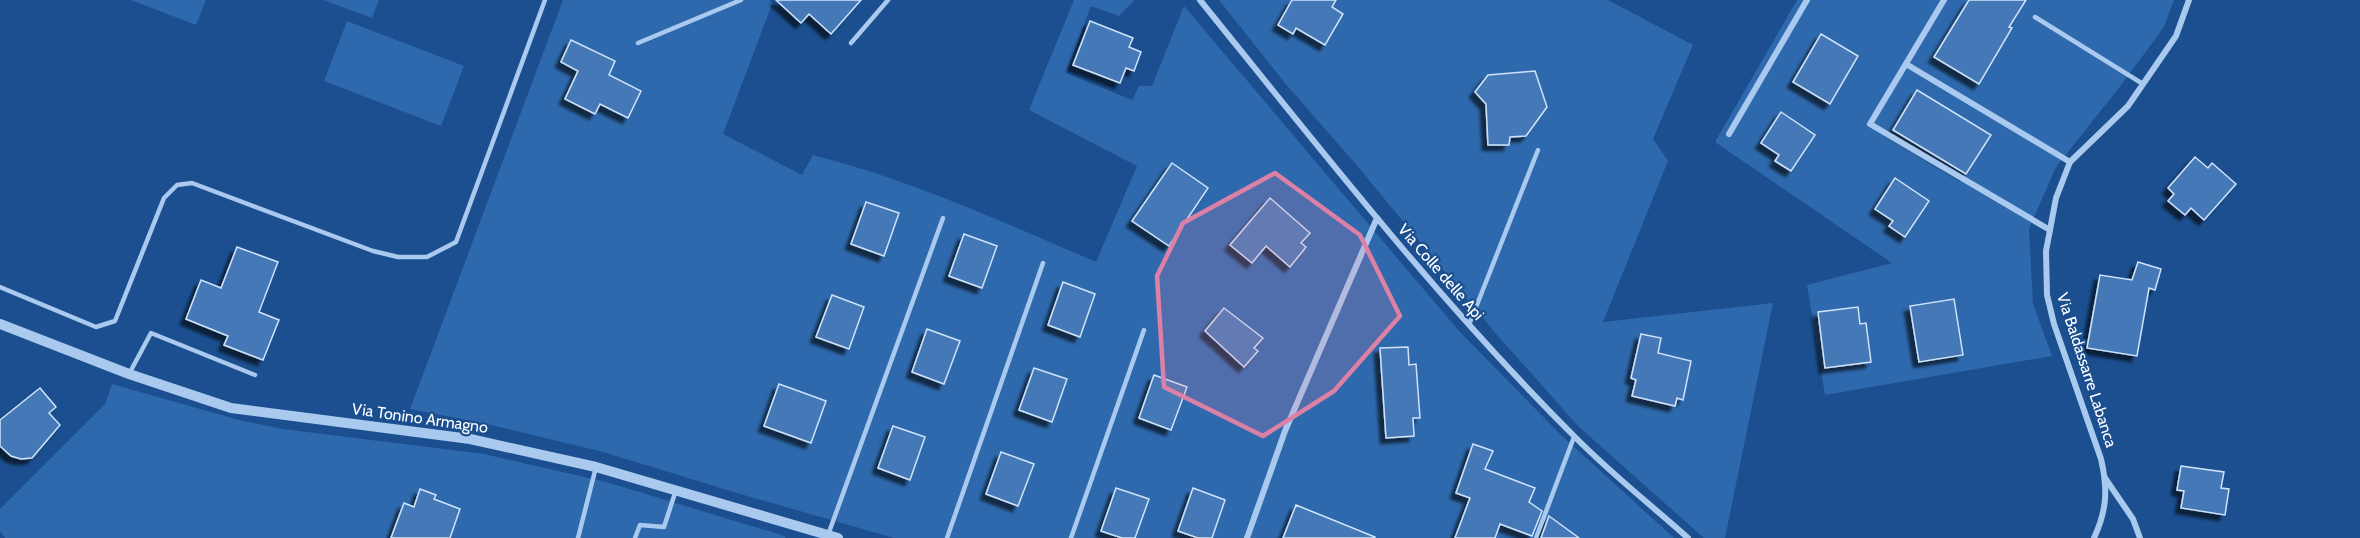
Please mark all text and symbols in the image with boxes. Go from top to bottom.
street label: Via Colle delle Api [1394,220,1488,324]
street label: Via Baldassarre Labanca [2053,290,2121,450]
street label: Via Tonino Armagno [351,399,489,437]

